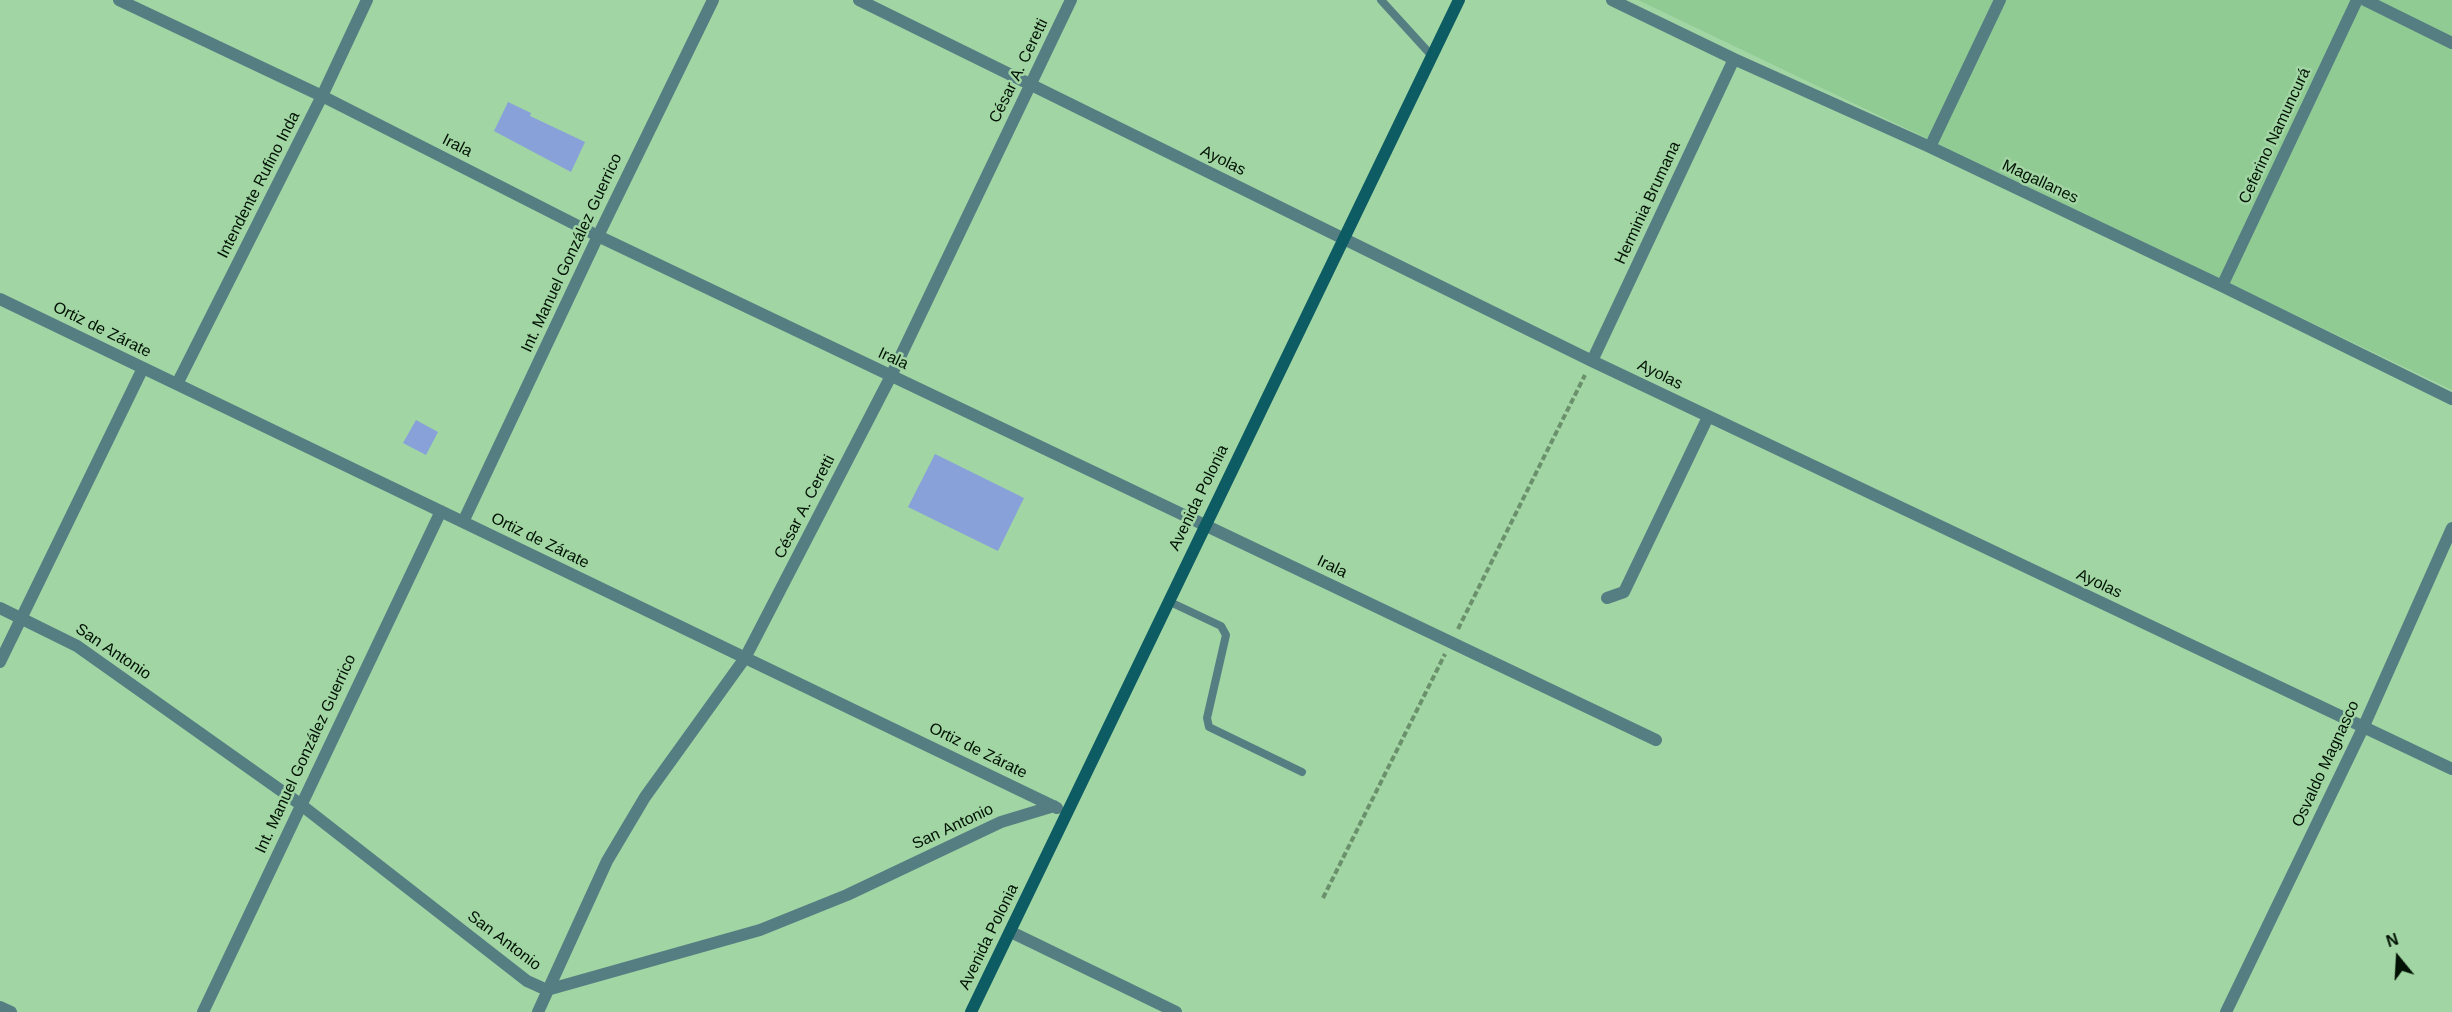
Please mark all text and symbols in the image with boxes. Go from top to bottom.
street label: César A. Ceretti [985,16,1053,126]
street label: Ceferino Namuncurá [2235,65,2315,207]
street label: Intendente Rufino Inda [214,109,304,261]
street label: Irala [439,130,475,162]
street label: Herminia Brumana [1611,138,1685,268]
street label: Ayolas [1197,142,1249,180]
street label: Int. Manuel González Guerrico [517,151,627,355]
street label: Magallanes [1999,156,2081,208]
street label: Ortiz de Zárate [50,298,154,362]
street label: Irala [875,344,911,374]
street label: Ayolas [1634,356,1686,394]
street label: Avenida Polonia [1165,442,1233,554]
street label: César A. Ceretti [771,452,839,562]
street label: Ortiz de Zárate [488,509,592,573]
street label: Irala [1314,552,1350,582]
street label: Ayolas [2073,565,2125,603]
street label: San Antonio [71,620,155,684]
street label: Int. Manuel González Guerrico [251,652,361,856]
street label: Osvaldo Magnasco [2288,698,2364,830]
street label: Ortiz de Zárate [926,719,1030,783]
street label: San Antonio [909,800,997,854]
street label: Avenida Polonia [955,881,1023,993]
street label: San Antonio [463,907,545,975]
north arrow [2368,928,2428,988]
text: N [2384,931,2400,950]

